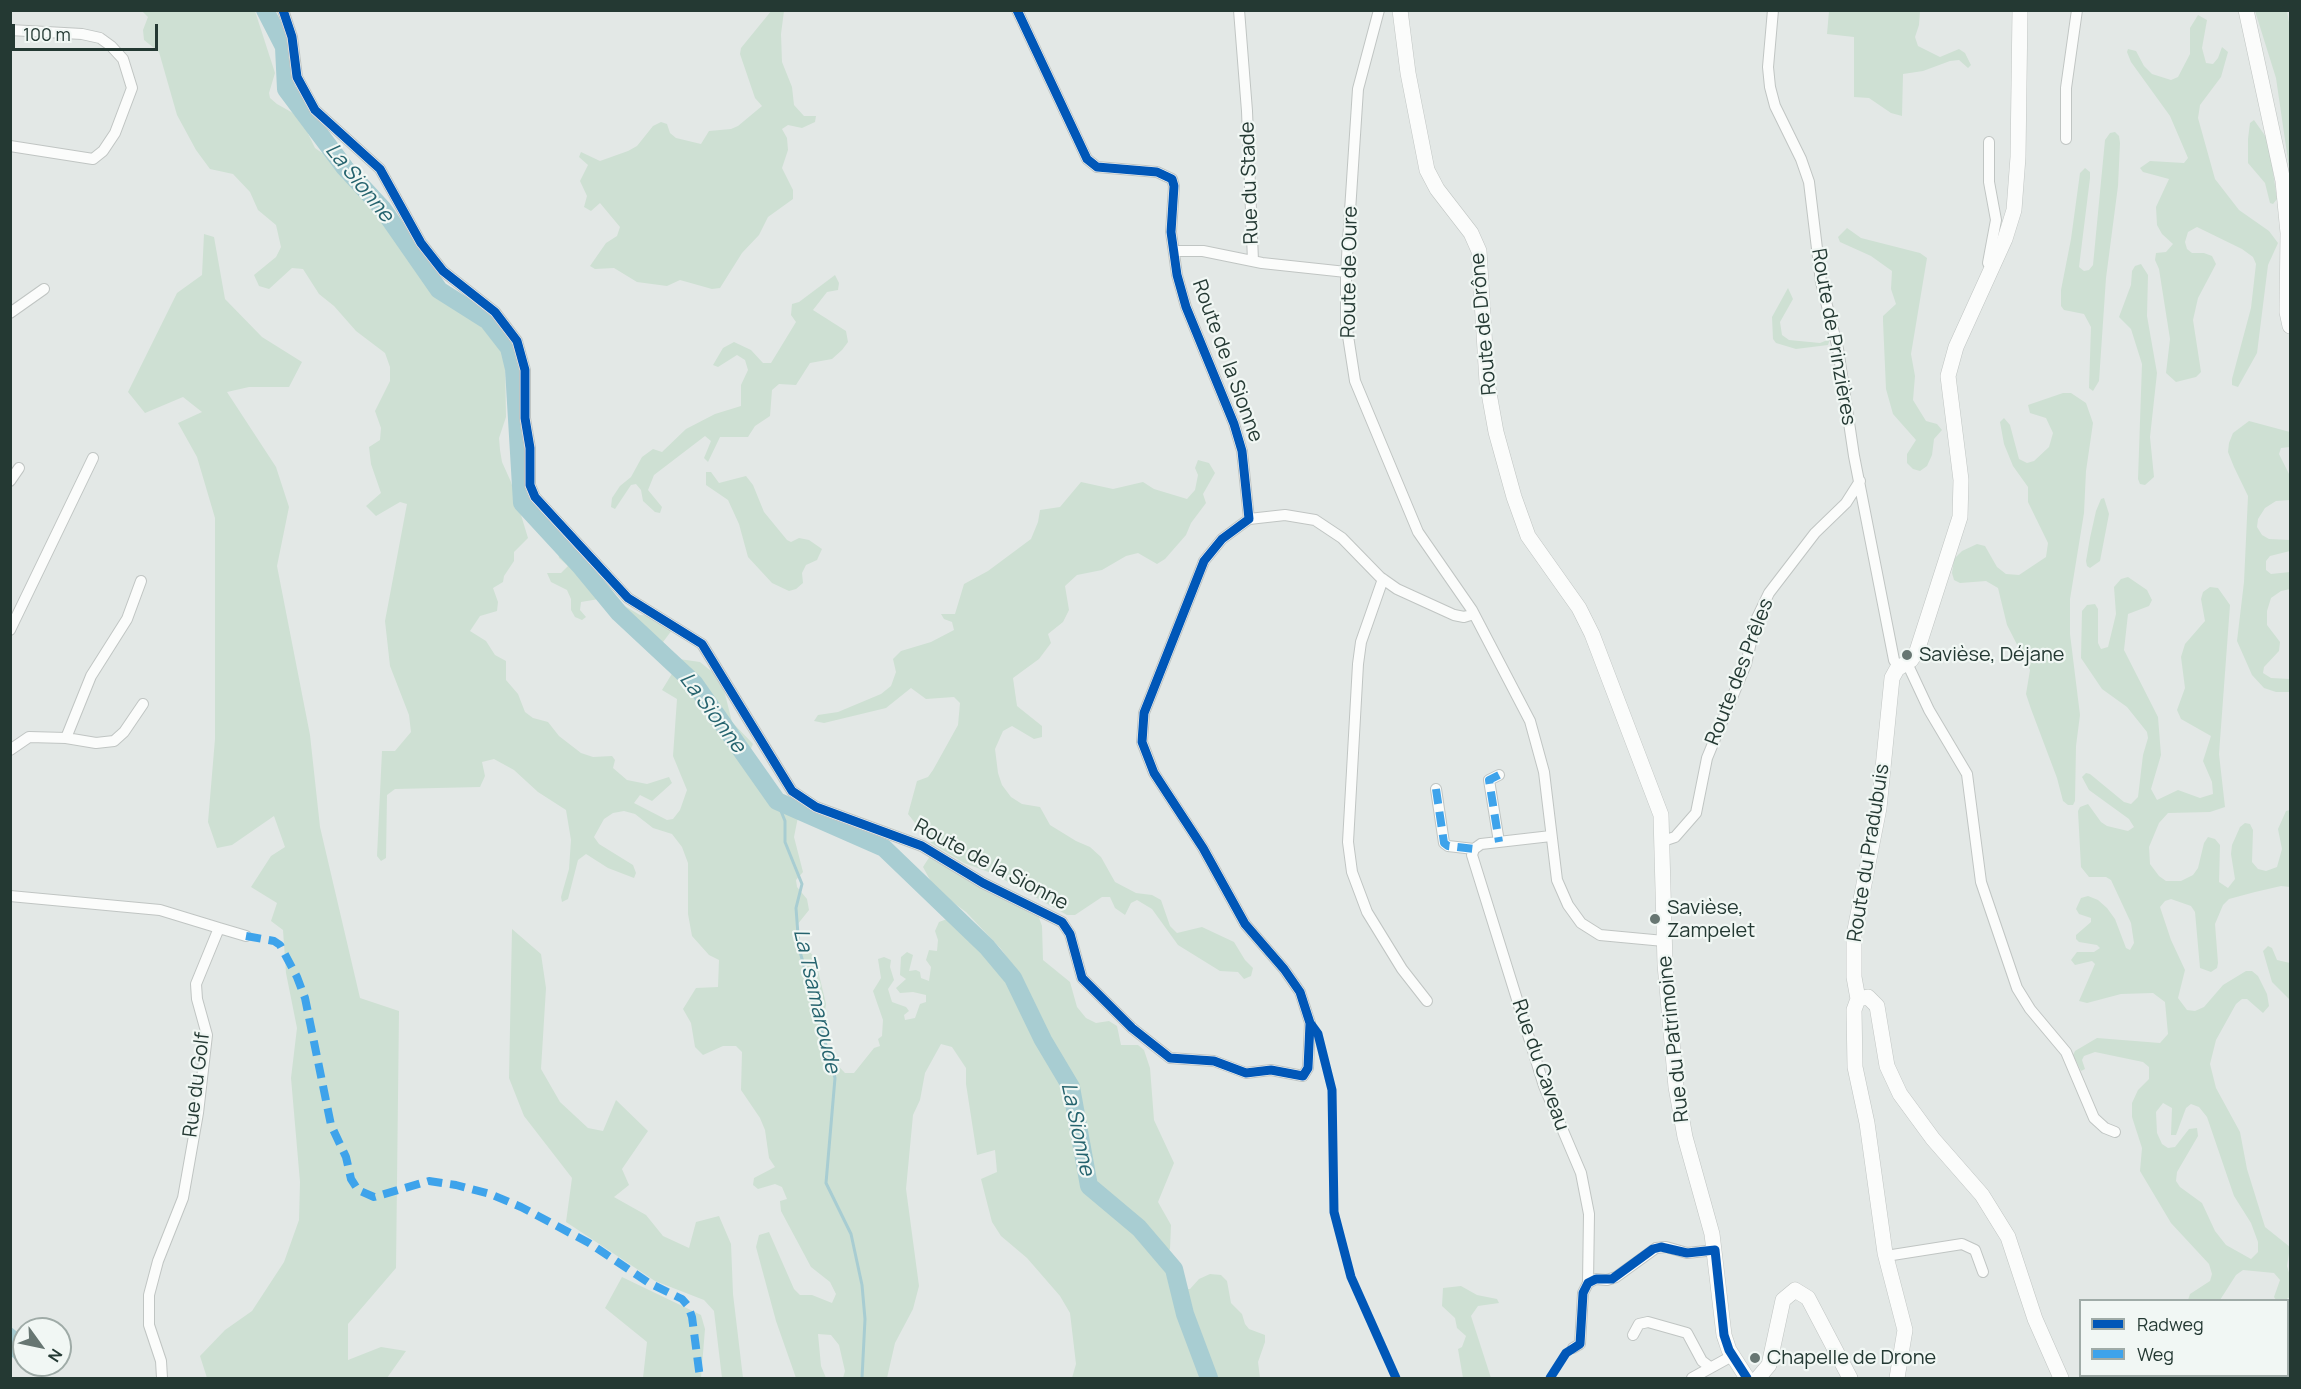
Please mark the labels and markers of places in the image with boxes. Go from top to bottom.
place label: Savièse, Déjane [1919,643,2064,667]
marker: Savièse, Déjane [1900,648,1914,662]
place label: Savièse, Zampelet [1667,896,1755,943]
marker: Savièse, Zampelet [1648,912,1662,926]
place label: Chapelle de Drone [1767,1346,1936,1370]
marker: Chapelle de Drone [1748,1351,1762,1365]

